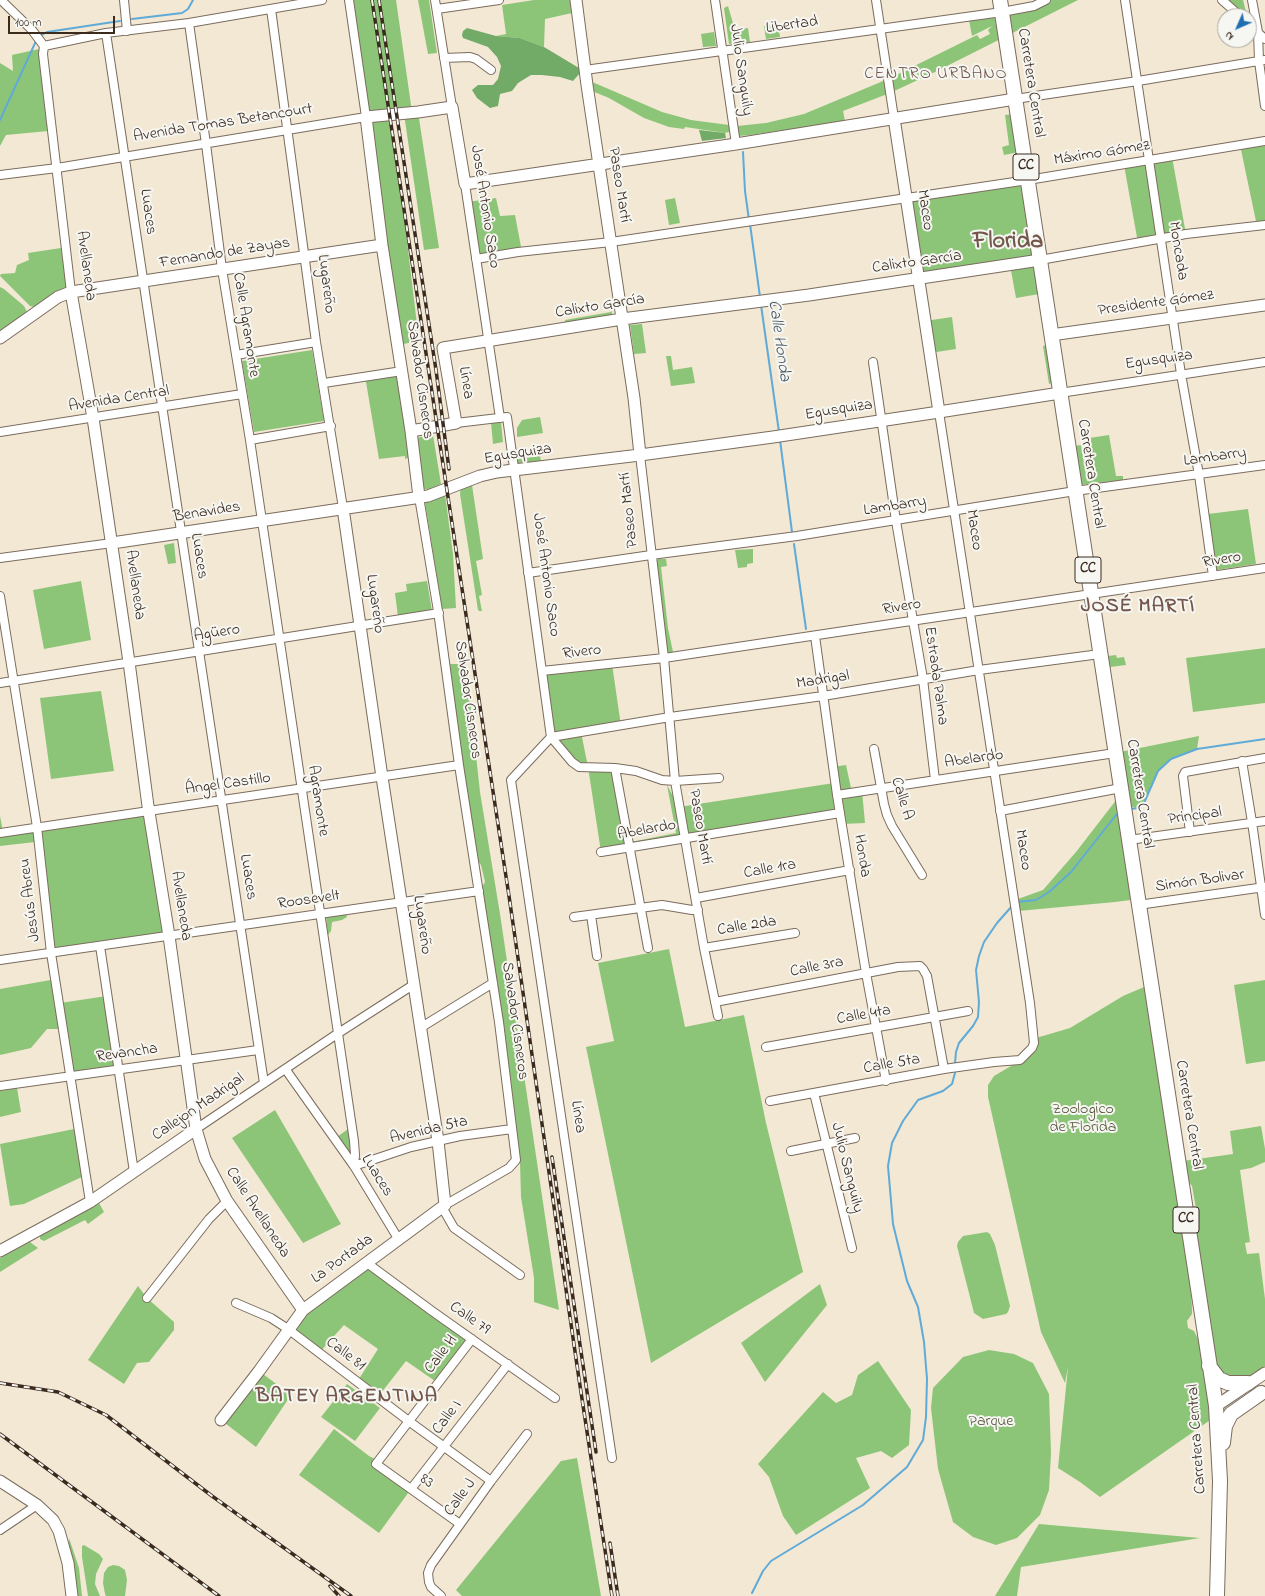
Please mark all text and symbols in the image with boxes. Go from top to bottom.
scale bar [10,8,117,34]
north arrow [1217,8,1257,48]
street label: Libertad [765,13,819,39]
text: 100 m [15,14,42,32]
street label: Julio Sanguily [724,23,756,117]
street label: Carretera Central [1012,27,1048,139]
text: N [1221,27,1238,44]
district label: CENTRO URBANO [864,65,1008,85]
street label: Avenida Tomas Betancourt [132,100,314,148]
street label: Máximo Gómez [1052,137,1152,171]
street label: José Antonio Saco [465,144,503,270]
street label: Paseo Martí [603,146,633,224]
road number: CC [1013,154,1039,180]
street label: Luaces [134,188,160,236]
street label: Maceo [911,188,937,232]
street label: Moncada [1163,220,1191,282]
district label: Florida [973,229,1043,257]
street label: Avellaneda [71,230,99,302]
street label: Fernando de Zayas [158,234,292,274]
street label: Calixto García [871,247,963,279]
street label: Lugareño [312,253,338,315]
street label: Calle Agramonte [227,271,263,379]
street label: Presidente Gómez [1097,286,1215,322]
street label: Calixto García [554,290,646,324]
water label: Calle Honda [762,299,794,383]
street label: Salvador Cisneros [401,320,437,440]
street label: Egusquiza [1124,347,1194,375]
street label: Línea [453,365,477,401]
street label: Avenida Central [67,383,171,417]
street label: Egusquiza [804,396,874,426]
street label: Carretera Central [1072,418,1108,530]
street label: Egusquiza [483,440,553,470]
street label: Lambarry [1183,444,1247,472]
street label: Paseo Martí [616,471,644,549]
street label: Lambarry [862,493,928,521]
street label: Benavides [172,498,242,528]
street label: Maceo [960,508,986,552]
street label: José Antonio Saco [527,512,563,638]
street label: Luaces [185,532,211,580]
street label: Rivero [1201,548,1243,574]
street label: Avellaneda [120,549,148,621]
road number: CC [1075,557,1101,583]
street label: Lugareño [360,573,388,635]
street label: Rivero [881,595,923,621]
district label: JOSÉ MARTÍ [1081,596,1195,620]
street label: Agüero [192,621,242,647]
street label: Estrada Palma [919,626,951,726]
street label: Salvador Cisneros [449,640,485,760]
street label: Rivero [562,641,602,665]
street label: Madrigal [795,667,851,695]
street label: Carretera Central [1121,738,1157,850]
street label: Abelardo [943,746,1005,774]
street label: Agramonte [302,764,332,838]
street label: Ángel Castillo [184,769,272,801]
street label: Calle A [885,775,917,823]
street label: Paseo Martí [683,788,715,866]
street label: Principal [1167,804,1223,830]
street label: Abelardo [616,816,678,846]
street label: Maceo [1009,828,1035,872]
street label: Honda [848,833,874,879]
street label: Luaces [234,853,260,901]
street label: Calle 1ra [742,856,798,884]
street label: Jesús Abreu [16,857,46,943]
street label: Simón Bolivar [1154,866,1246,898]
street label: Avellaneda [165,870,195,942]
street label: Roosevelt [277,887,341,915]
street label: Lugareño [407,894,435,956]
street label: Calle 2da [716,913,778,941]
street label: Calle 3ra [789,953,845,983]
street label: Salvador Cisneros [496,961,532,1081]
street label: Calle 4ta [835,1002,893,1030]
street label: Revancha [95,1040,159,1068]
street label: Calle 5ta [862,1051,922,1079]
street label: Carretera Central [1170,1059,1206,1171]
street label: Callejon Madrigal [149,1070,249,1146]
street label: Línea [565,1100,589,1134]
park label: Zoologico de Florida [1049,1100,1117,1138]
street label: Avenida 5ta [388,1113,470,1149]
street label: Julio Sanguily [826,1121,866,1215]
street label: Luaces [356,1151,396,1201]
street label: Calle Avellaneda [221,1164,293,1262]
road number: CC [1173,1207,1199,1233]
street label: La Portada [308,1231,378,1289]
street label: Calle 79 [445,1298,493,1340]
street label: Calle H [421,1332,463,1378]
street label: Calle 81 [321,1334,369,1376]
street label: Carretera Central [1185,1383,1211,1495]
district label: BATEY ARGENTINA [256,1386,438,1410]
street label: Calle I [429,1397,467,1439]
park label: Parque [969,1412,1013,1432]
street label: 83 [415,1471,437,1493]
street label: Calle J [441,1475,481,1521]

